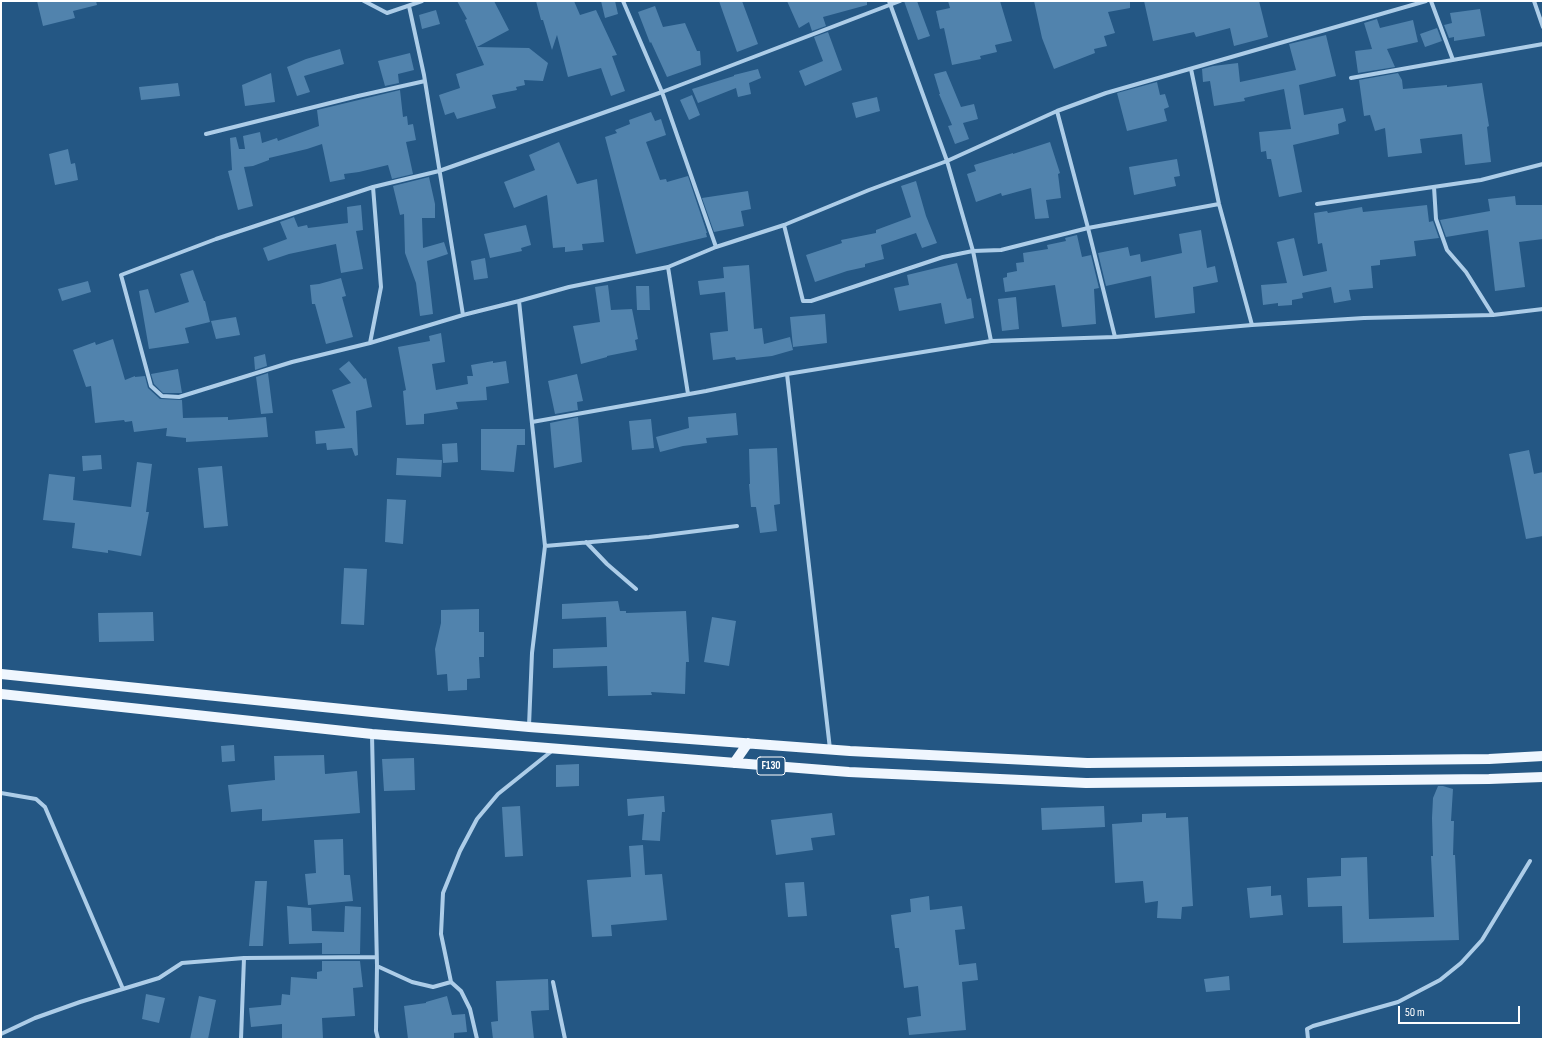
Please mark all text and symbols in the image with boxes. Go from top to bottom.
road number: F130 [757,757,785,775]
scale bar [1400,998,1522,1024]
text: 50 m [1405,1005,1425,1020]

